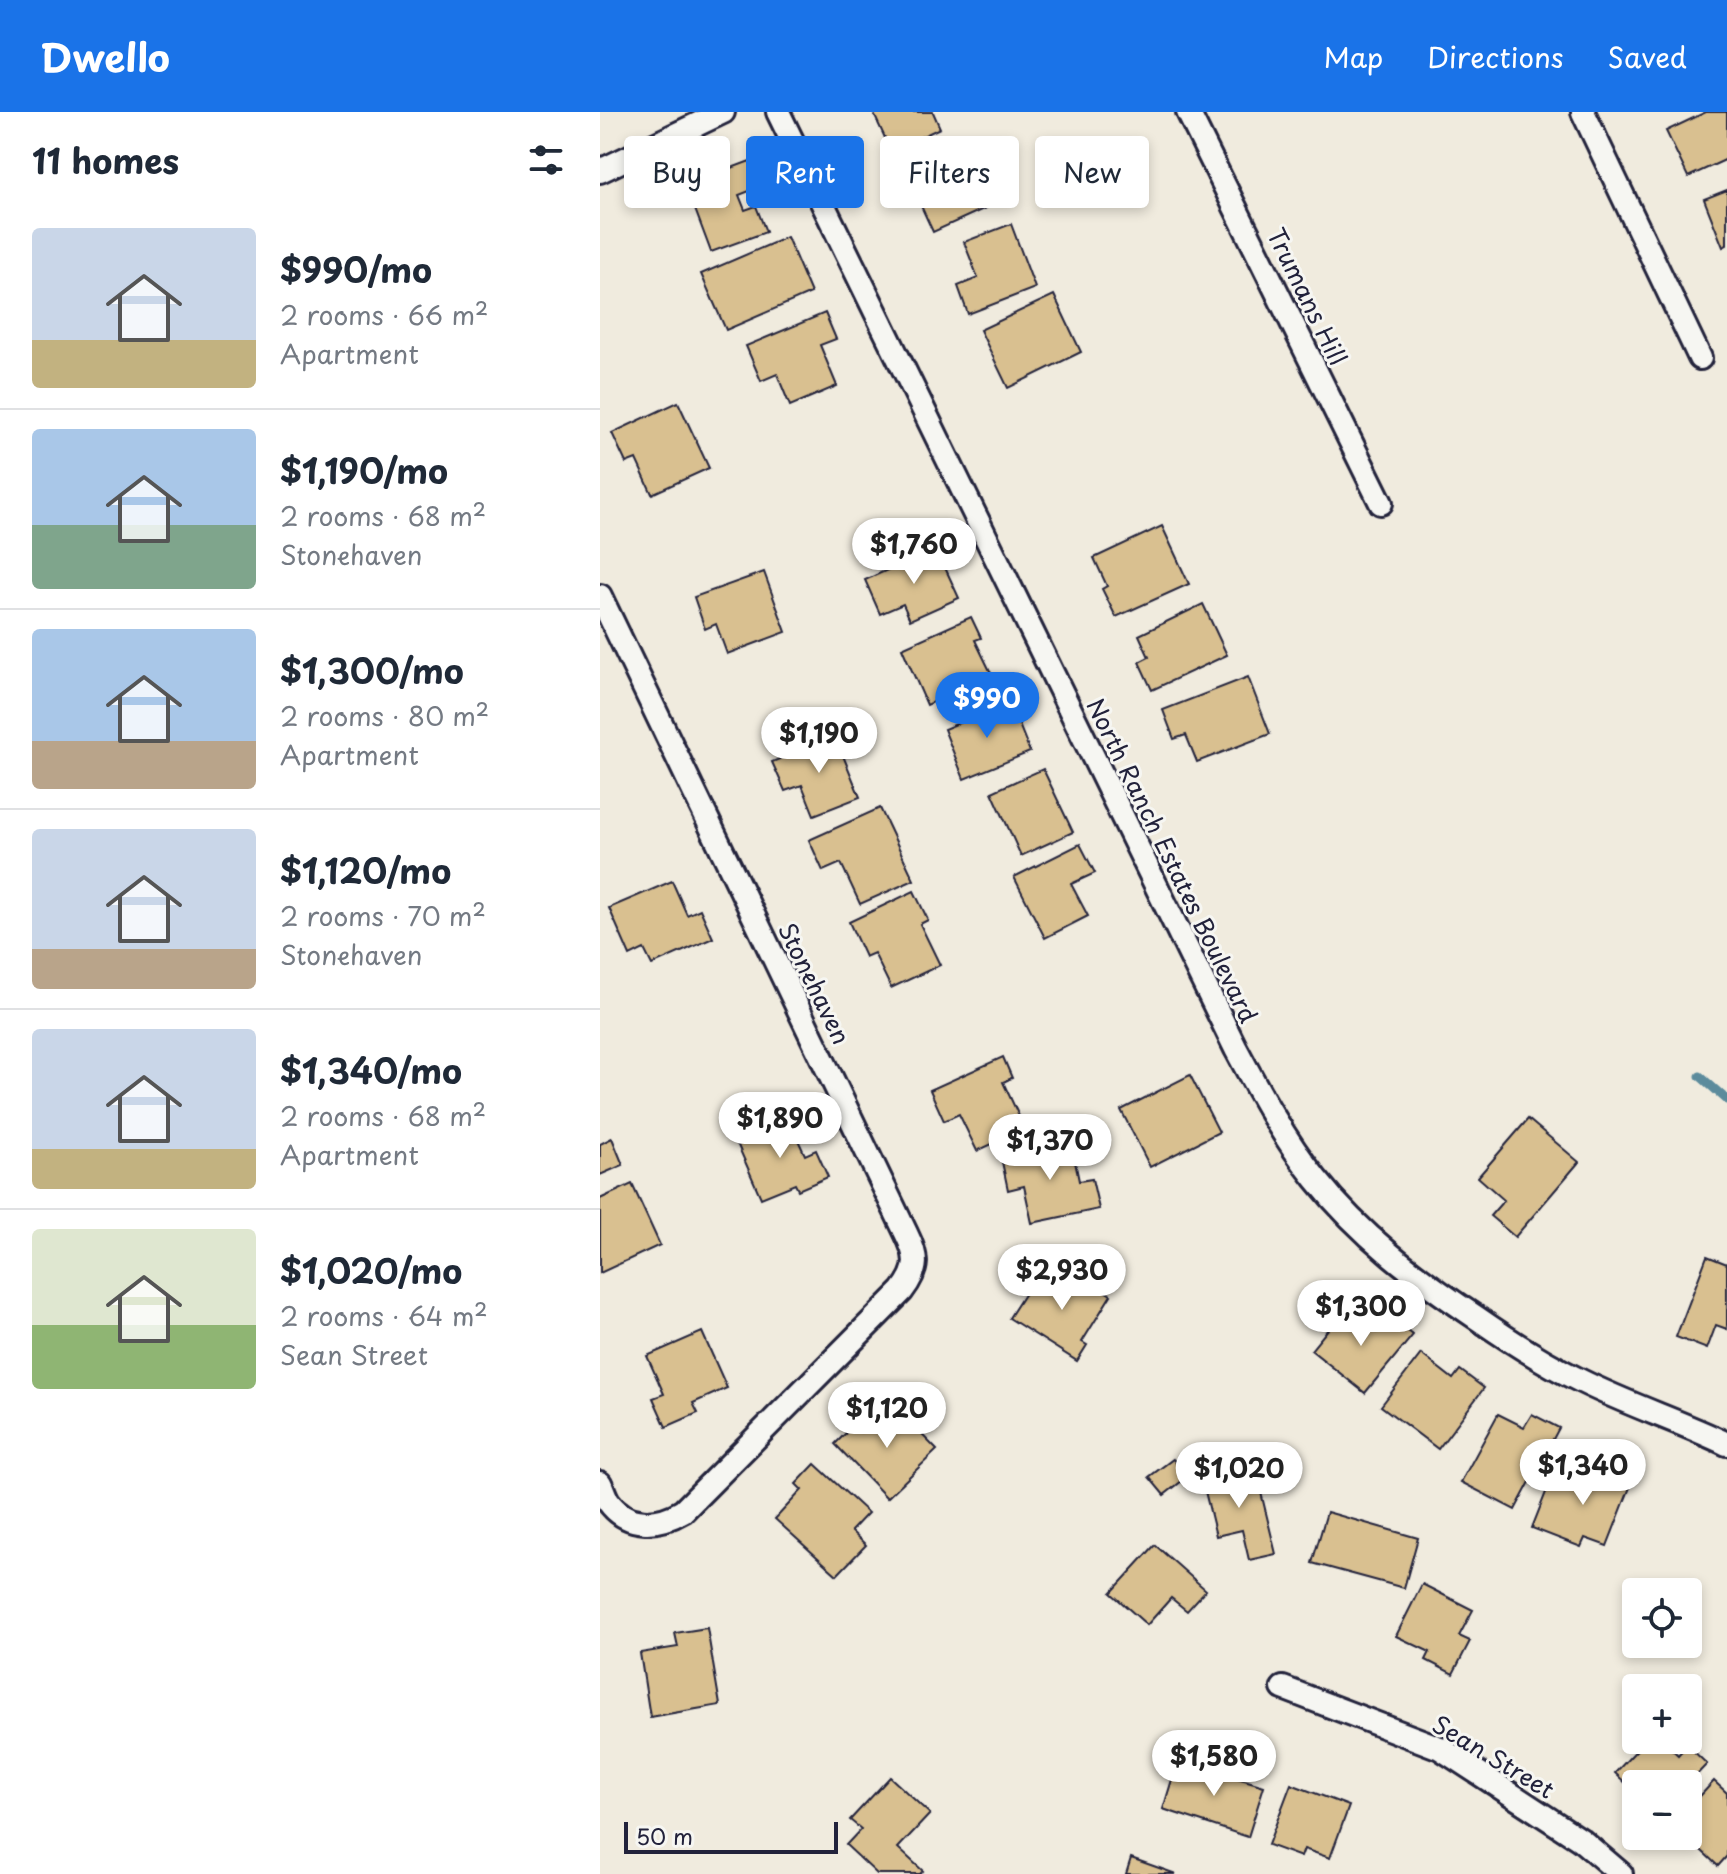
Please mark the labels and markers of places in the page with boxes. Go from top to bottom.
pin: $1,760 [849,518,979,586]
pin: $990 [940,672,1034,740]
pin: $1,190 [754,707,884,775]
pin: $1,890 [715,1092,845,1160]
pin: $1,370 [985,1114,1115,1182]
pin: $2,930 [997,1244,1127,1312]
pin: $1,300 [1296,1280,1426,1348]
pin: $1,120 [822,1382,952,1450]
pin: $1,340 [1518,1439,1648,1507]
pin: $1,020 [1174,1442,1304,1510]
pin: $1,580 [1149,1730,1279,1798]

